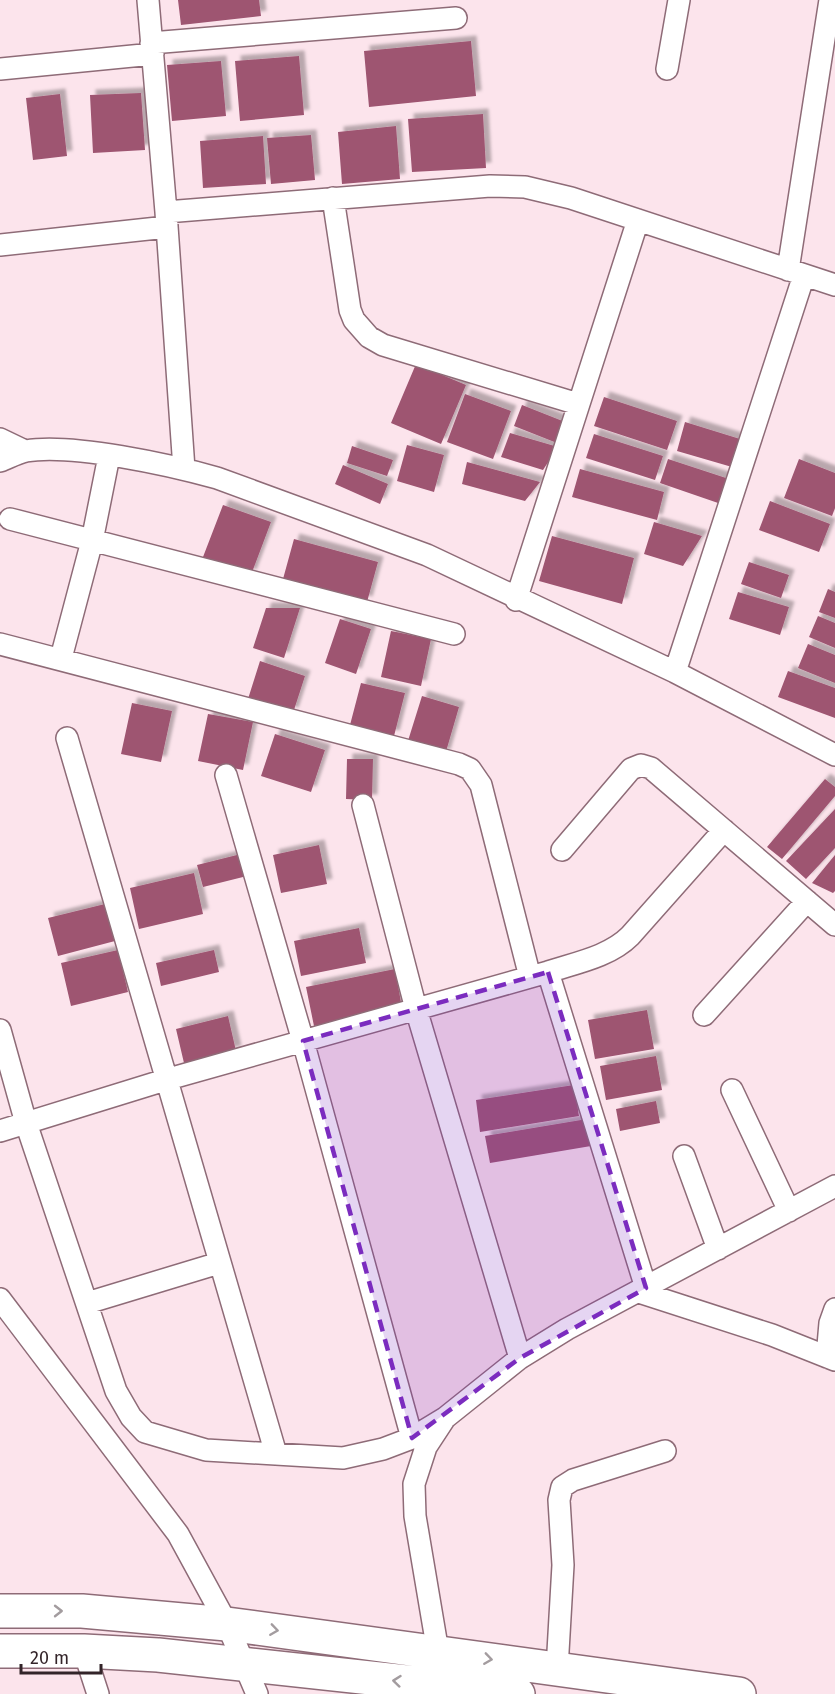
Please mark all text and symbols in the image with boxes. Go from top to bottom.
one-way arrow [54,1605,63,1617]
one-way arrow [269,1623,278,1636]
scale bar [21,1637,100,1675]
text: 20 m [30,1647,69,1669]
one-way arrow [483,1653,492,1665]
one-way arrow [392,1675,401,1687]

